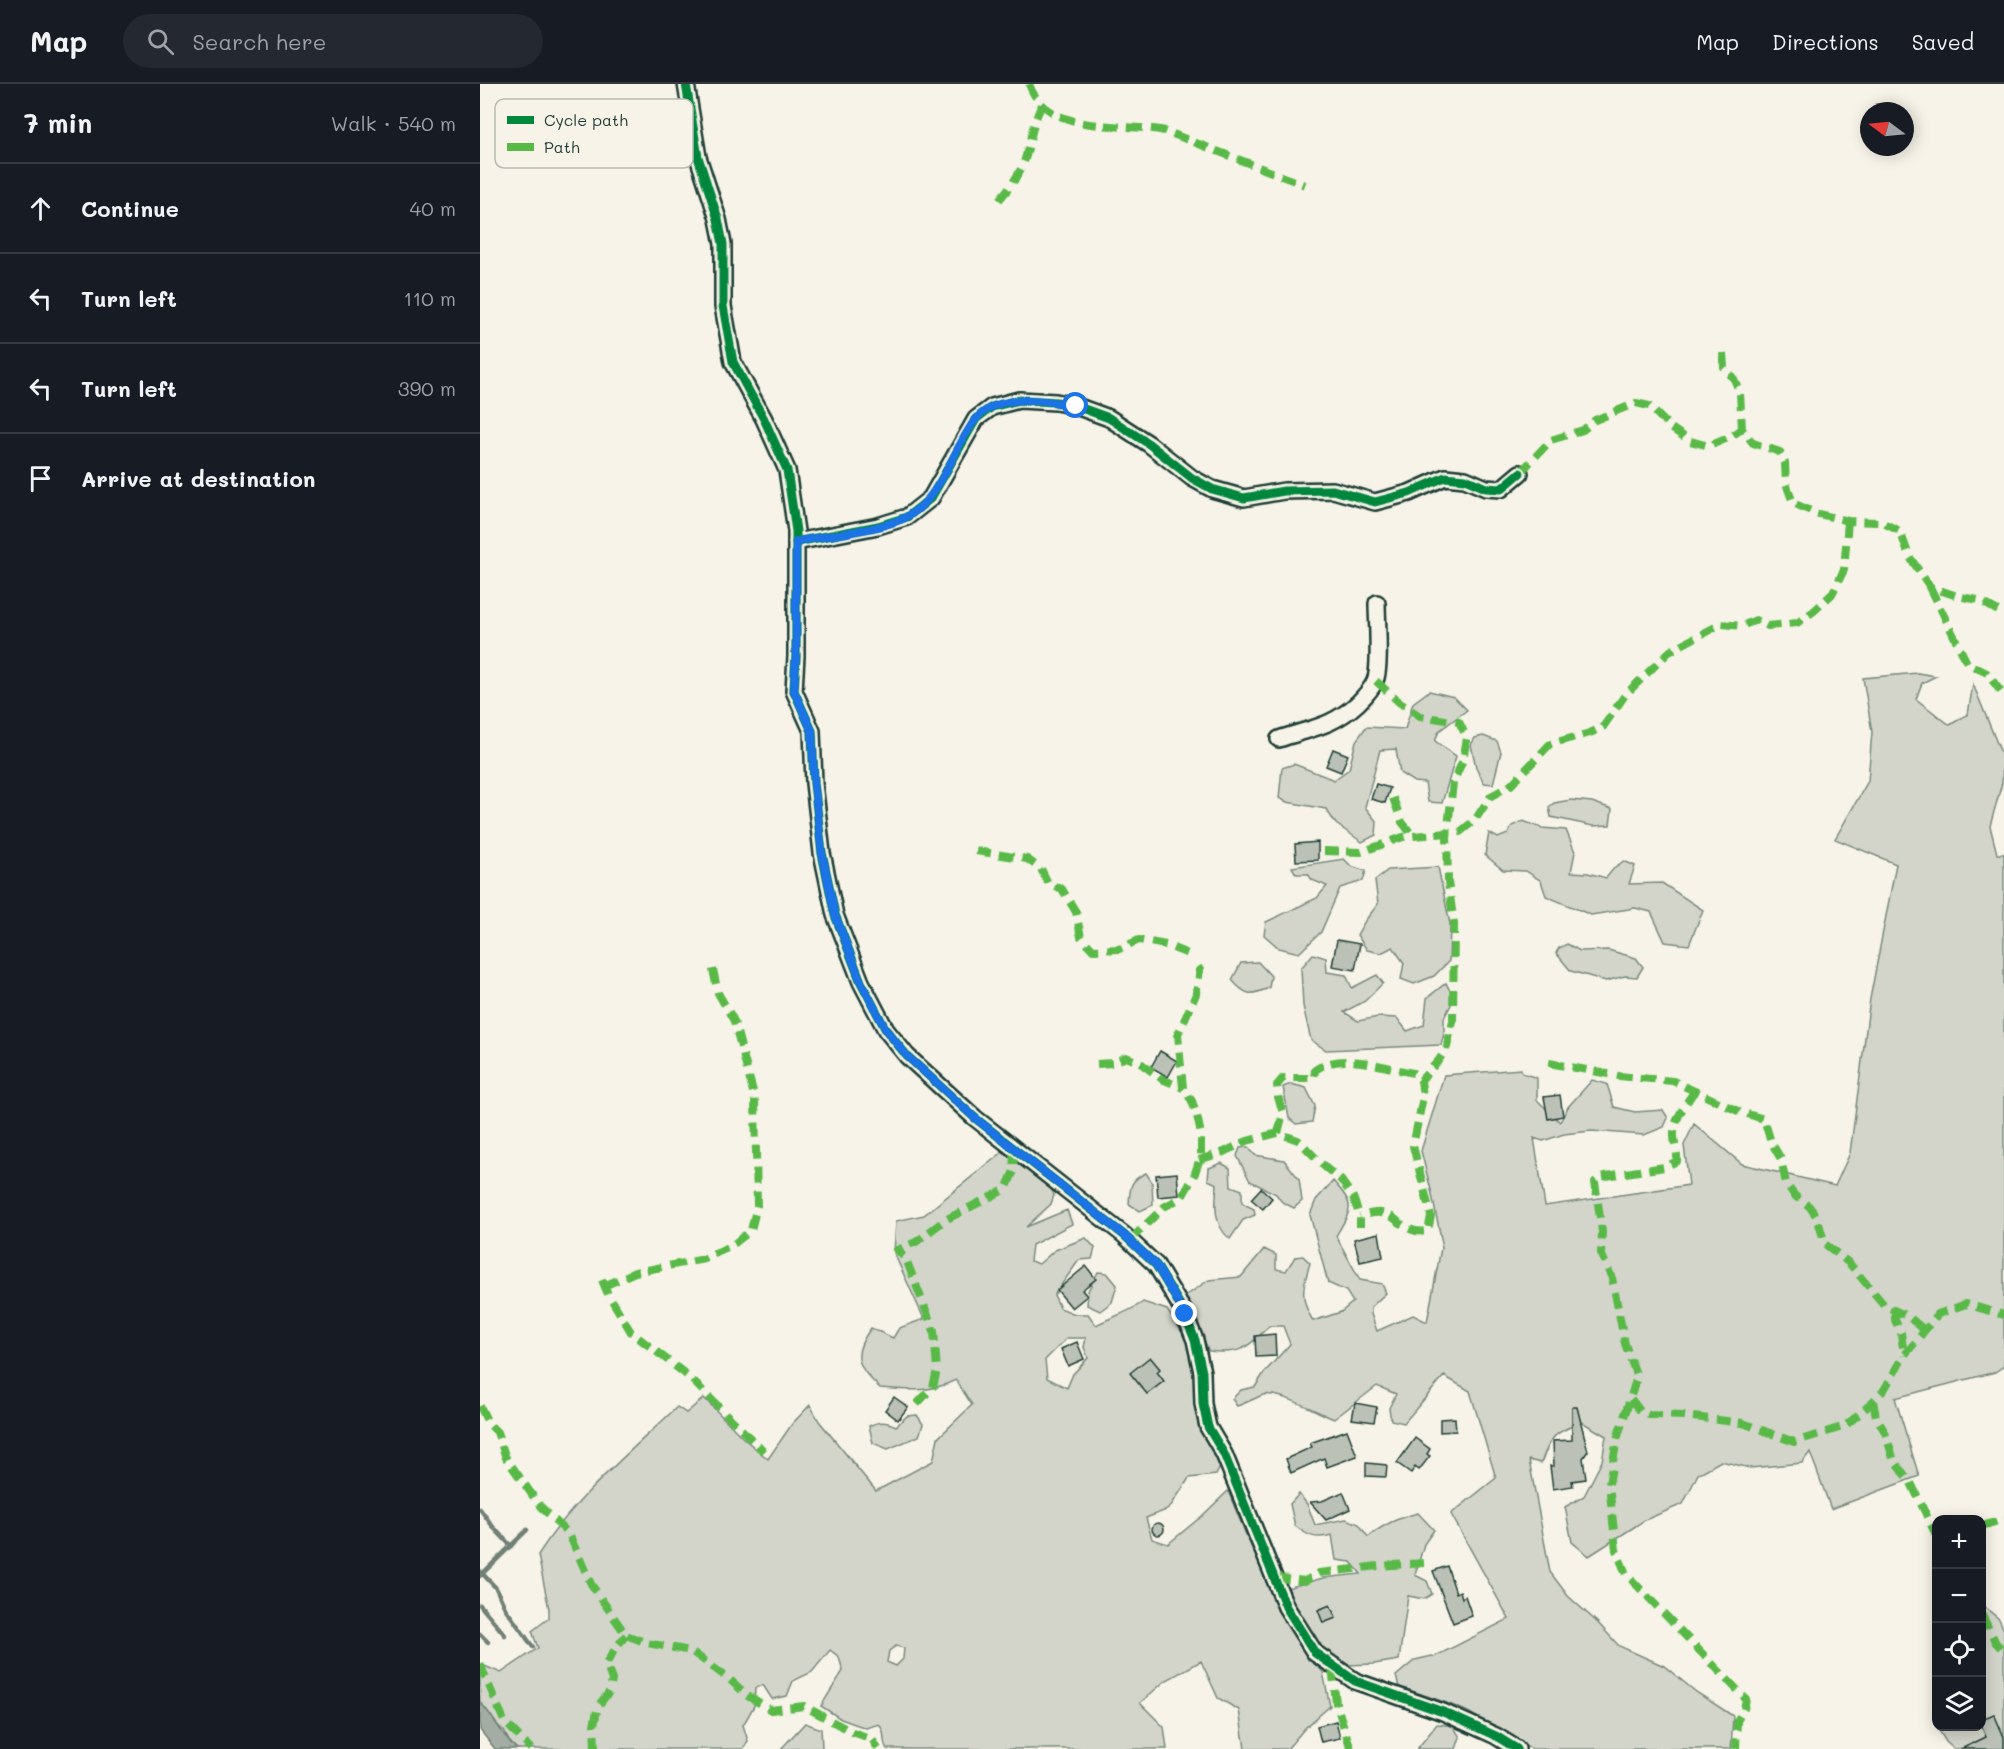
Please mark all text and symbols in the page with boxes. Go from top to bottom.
search box [123,14,543,68]
text: Map [30,23,87,59]
icon: search [144,25,177,58]
text: Search here [192,27,326,56]
text: Map [1696,28,1739,55]
text: Directions [1772,28,1879,55]
text: Saved [1912,28,1974,55]
legend [495,99,693,168]
north arrow [1860,102,1914,156]
text: 7 min [24,106,92,140]
text: Cycle path [544,109,628,130]
text: Walk · 540 m [331,110,456,136]
text: Path [544,136,580,157]
icon: ahead [24,192,57,225]
text: Continue [81,194,179,223]
text: 40 m [410,195,456,221]
icon: left [24,282,57,315]
text: Turn left [81,284,177,313]
text: 110 m [403,285,456,311]
icon: left [24,372,57,405]
text: Turn left [81,374,177,403]
text: 390 m [398,375,456,401]
route start [1062,392,1088,418]
icon: arrive [24,462,57,495]
text: Arrive at destination [81,464,316,493]
route end [1171,1300,1197,1326]
map controls [1932,1515,1986,1731]
button: + [1932,1515,1986,1569]
button: − [1932,1569,1986,1623]
button: locate [1932,1623,1986,1677]
button: layers [1932,1677,1986,1731]

